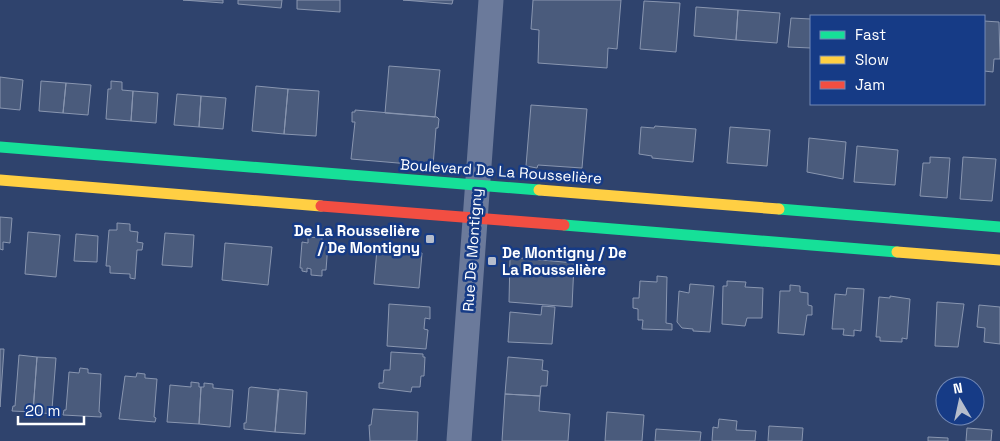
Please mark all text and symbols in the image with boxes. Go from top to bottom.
legend [810,15,985,105]
text: Fast [855,25,886,44]
text: Slow [855,50,889,69]
text: Jam [855,75,885,94]
street label: Boulevard De La Rousselière [399,154,603,188]
street label: Rue De Montigny [458,188,486,312]
place label: De La Rousselière / De Montigny [294,221,420,257]
marker: De La Rousselière / De Montigny [424,233,436,245]
place label: De Montigny / De La Rousselière [502,243,627,279]
marker: De Montigny / De La Rousselière [486,255,498,267]
north arrow [935,376,985,426]
text: N [952,379,964,398]
scale bar [18,394,84,426]
text: 20 m [25,401,60,420]

